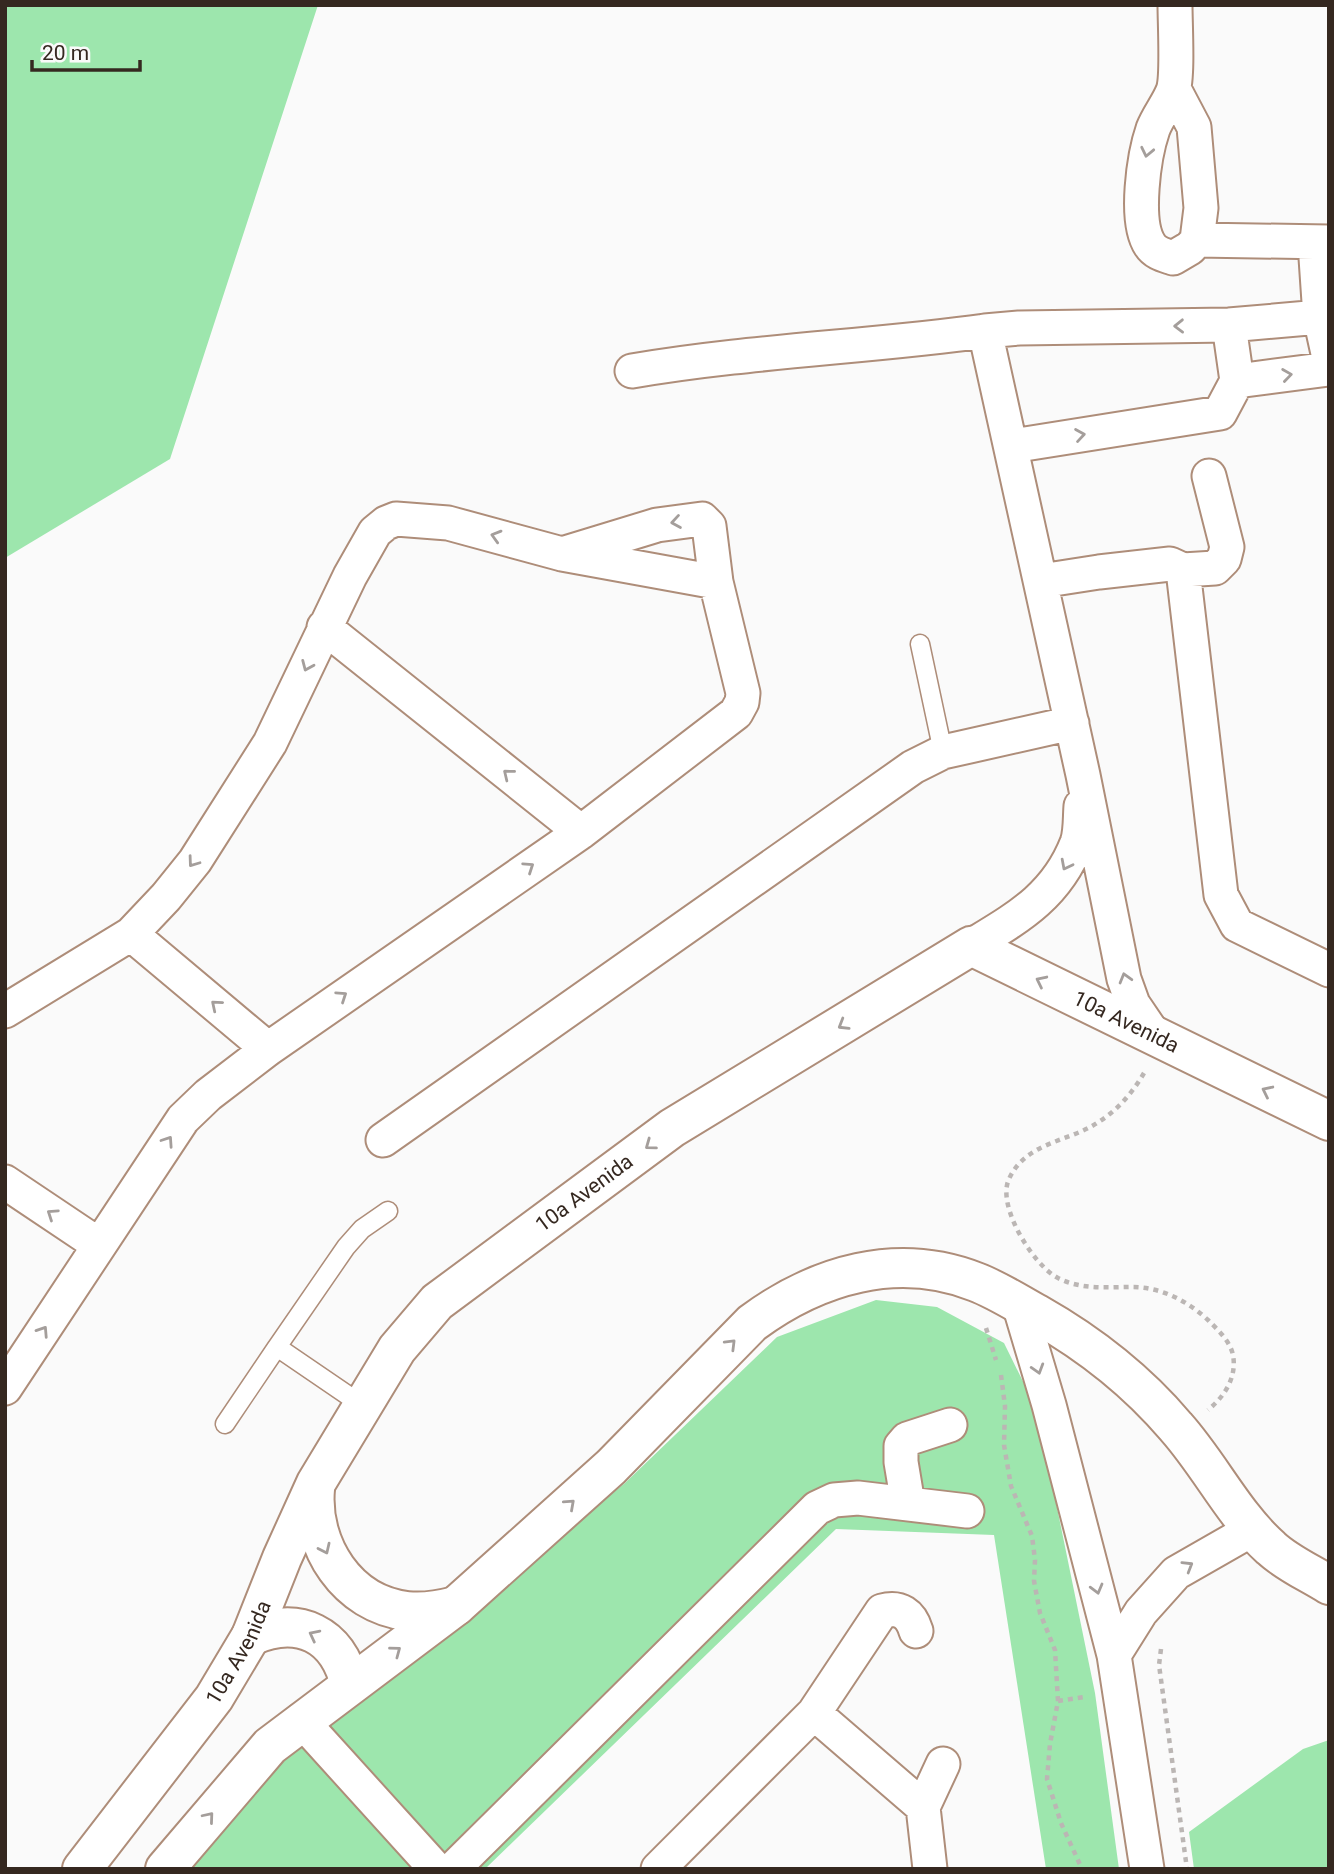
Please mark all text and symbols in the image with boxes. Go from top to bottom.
scale bar [32,28,140,72]
text: 20 m [42,41,89,65]
one-way arrow [1141,146,1156,158]
one-way arrow [1173,318,1183,334]
one-way arrow [1281,367,1292,382]
one-way arrow [1074,428,1086,443]
one-way arrow [670,514,682,529]
one-way arrow [490,530,502,544]
one-way arrow [301,658,315,671]
one-way arrow [504,770,516,783]
one-way arrow [189,854,202,867]
one-way arrow [1060,858,1074,870]
one-way arrow [521,863,534,876]
one-way arrow [1118,972,1133,984]
one-way arrow [1036,975,1048,989]
street label: 10a Avenida [1069,986,1183,1058]
one-way arrow [334,992,347,1004]
one-way arrow [211,1001,224,1013]
one-way arrow [838,1016,851,1029]
one-way arrow [1262,1085,1274,1099]
one-way arrow [160,1136,172,1149]
one-way arrow [645,1137,658,1149]
street label: 10a Avenida [531,1149,637,1237]
one-way arrow [47,1209,60,1222]
one-way arrow [34,1325,47,1338]
one-way arrow [723,1339,736,1352]
one-way arrow [1030,1363,1045,1375]
one-way arrow [562,1500,575,1513]
one-way arrow [317,1542,331,1554]
one-way arrow [1180,1562,1193,1575]
one-way arrow [1089,1583,1103,1595]
street label: 10a Avenida [201,1597,276,1709]
one-way arrow [308,1629,321,1643]
one-way arrow [388,1646,401,1659]
one-way arrow [201,1812,213,1825]

